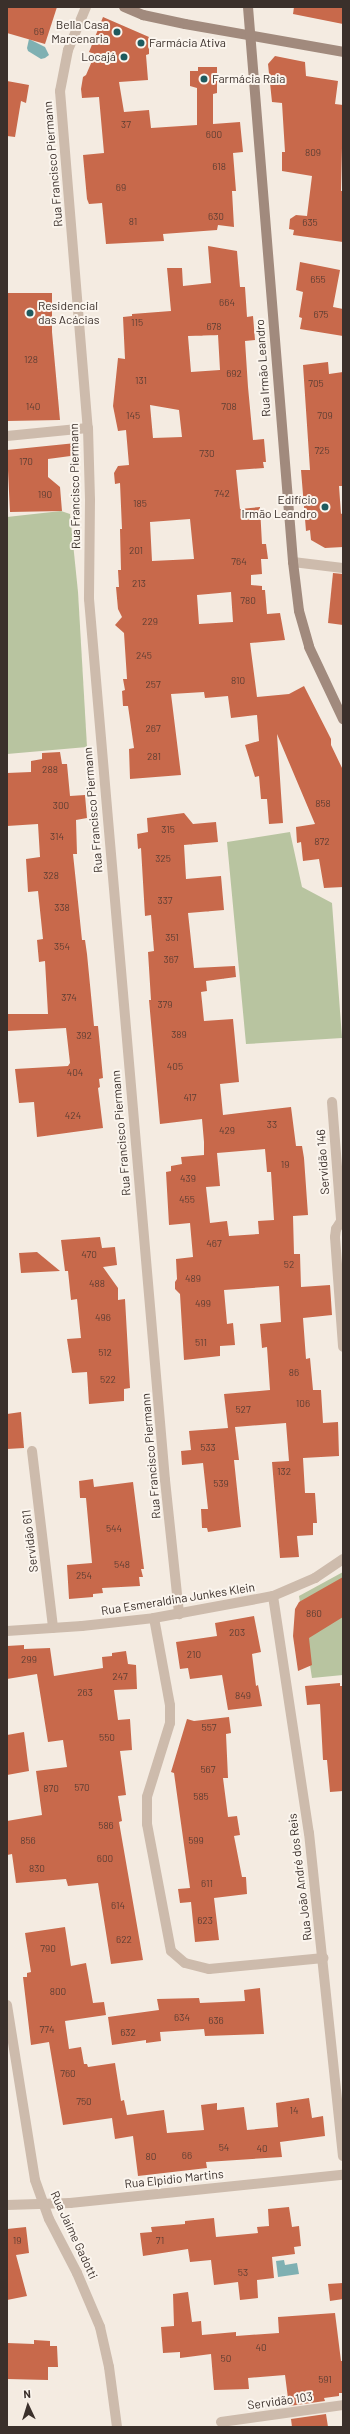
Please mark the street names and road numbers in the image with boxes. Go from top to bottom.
street label: Rua Francisco Piermann [40,101,66,227]
street label: Rua Irmão Leandro [252,319,274,417]
street label: Rua Francisco Piermann [67,423,83,549]
street label: Rua Francisco Piermann [80,747,106,873]
street label: Rua Francisco Piermann [108,1070,134,1196]
street label: Servidão 146 [314,1129,332,1195]
street label: Rua Francisco Piermann [138,1393,164,1519]
street label: Servidão 611 [19,1509,41,1573]
street label: Rua Esmeraldina Junkes Klein [100,1580,256,1618]
street label: Rua João André dos Reis [285,1813,315,1941]
street label: Rua Elpidio Martins [124,2167,224,2191]
street label: Rua Jaime Gadotti [47,2189,101,2281]
street label: Servidão 103 [247,2389,313,2413]

